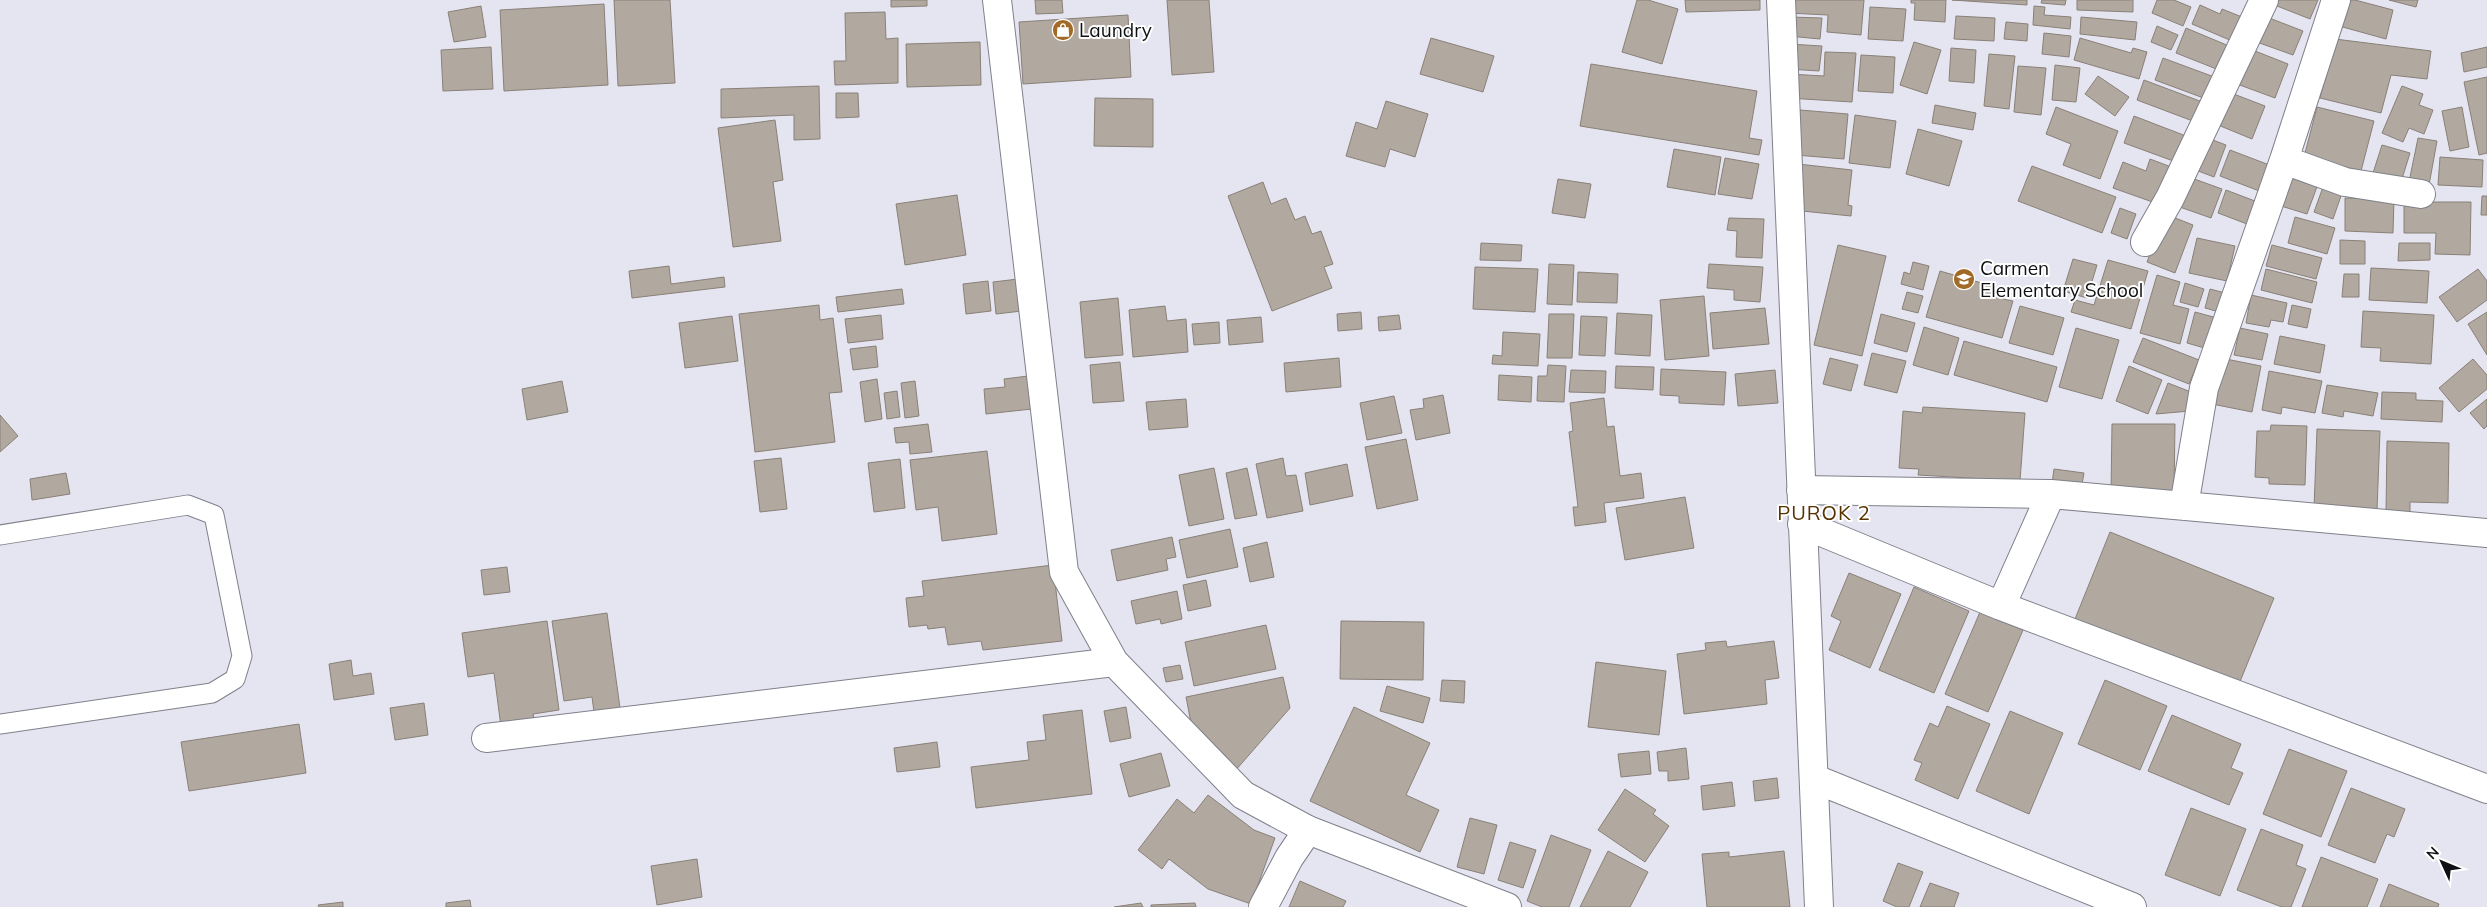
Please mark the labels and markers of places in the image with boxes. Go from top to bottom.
shop icon: Laundry [1051,18,1075,42]
place label: Laundry [1079,18,1152,42]
place label: Carmen Elementary School [1980,256,2143,302]
school or university icon: Carmen Elementary School [1952,267,1976,291]

